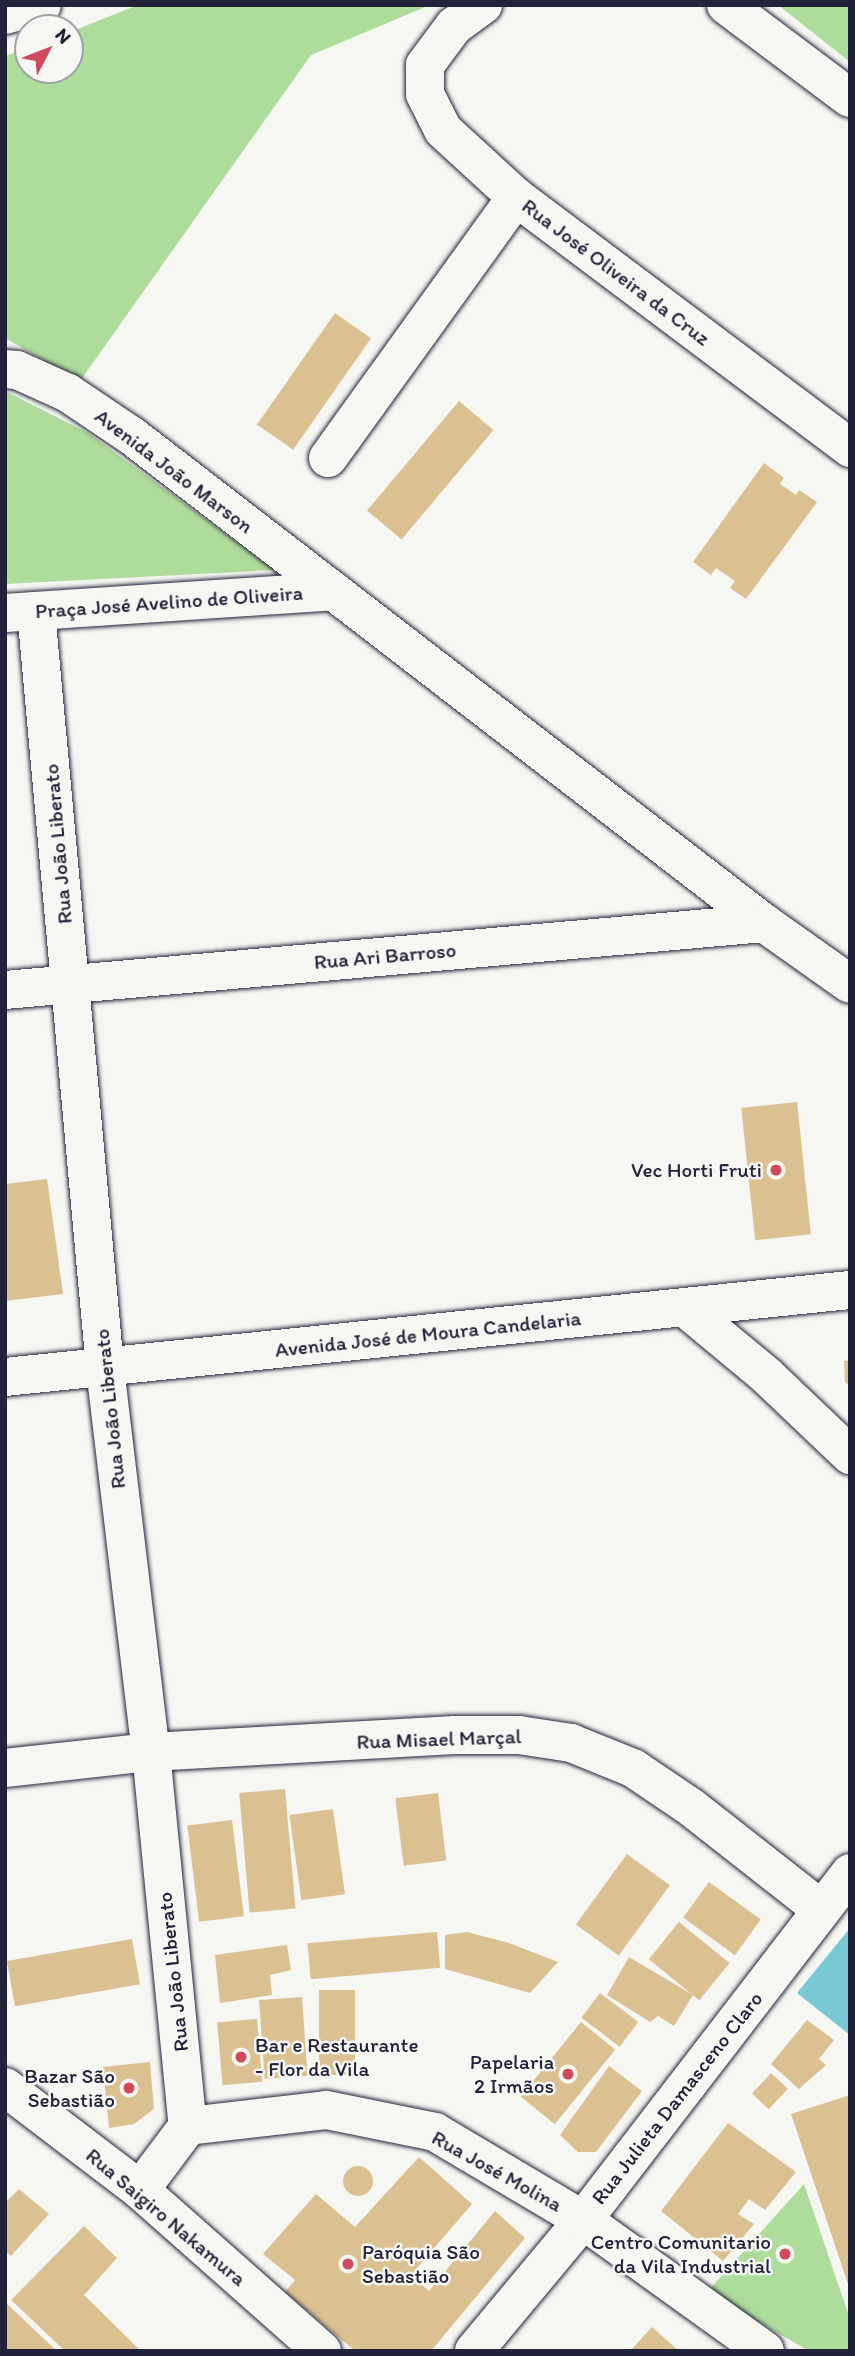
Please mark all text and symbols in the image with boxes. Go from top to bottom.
north arrow [14,14,84,84]
text: N [51,23,76,48]
street label: Rua José Oliveira da Cruz [517,193,715,351]
street label: Avenida João Marson [90,403,258,539]
street label: Praça José Avelino de Oliveira [34,580,304,624]
street label: Rua João Liberato [38,763,78,925]
street label: Rua Ari Barroso [313,937,457,975]
place label: Vec Horti Fruti [631,1157,762,1183]
marker: Vec Horti Fruti [768,1162,784,1178]
street label: Avenida José de Moura Candelaria [273,1305,583,1363]
street label: Rua João Liberato [89,1328,131,1490]
street label: Rua Misael Marçal [357,1724,521,1754]
street label: Rua João Liberato [152,1891,194,2053]
street label: Rua Julieta Damasceno Claro [586,1986,768,2210]
place label: Bar e Restaurante - Flor da Vila [255,2032,418,2082]
marker: Bar e Restaurante - Flor da Vila [233,2049,249,2065]
place label: Papelaria 2 Irmãos [470,2049,554,2099]
place label: Bazar São Sebastião [24,2063,115,2113]
marker: Papelaria 2 Irmãos [560,2066,576,2082]
marker: Bazar São Sebastião [121,2080,137,2096]
street label: Rua José Molina [428,2125,566,2217]
street label: Rua Saigiro Nakamura [81,2143,251,2291]
place label: Centro Comunitario da Vila Industrial [591,2229,771,2279]
place label: Paróquia São Sebastião [362,2239,480,2289]
marker: Centro Comunitario da Vila Industrial [777,2246,793,2262]
marker: Paróquia São Sebastião [340,2256,356,2272]

